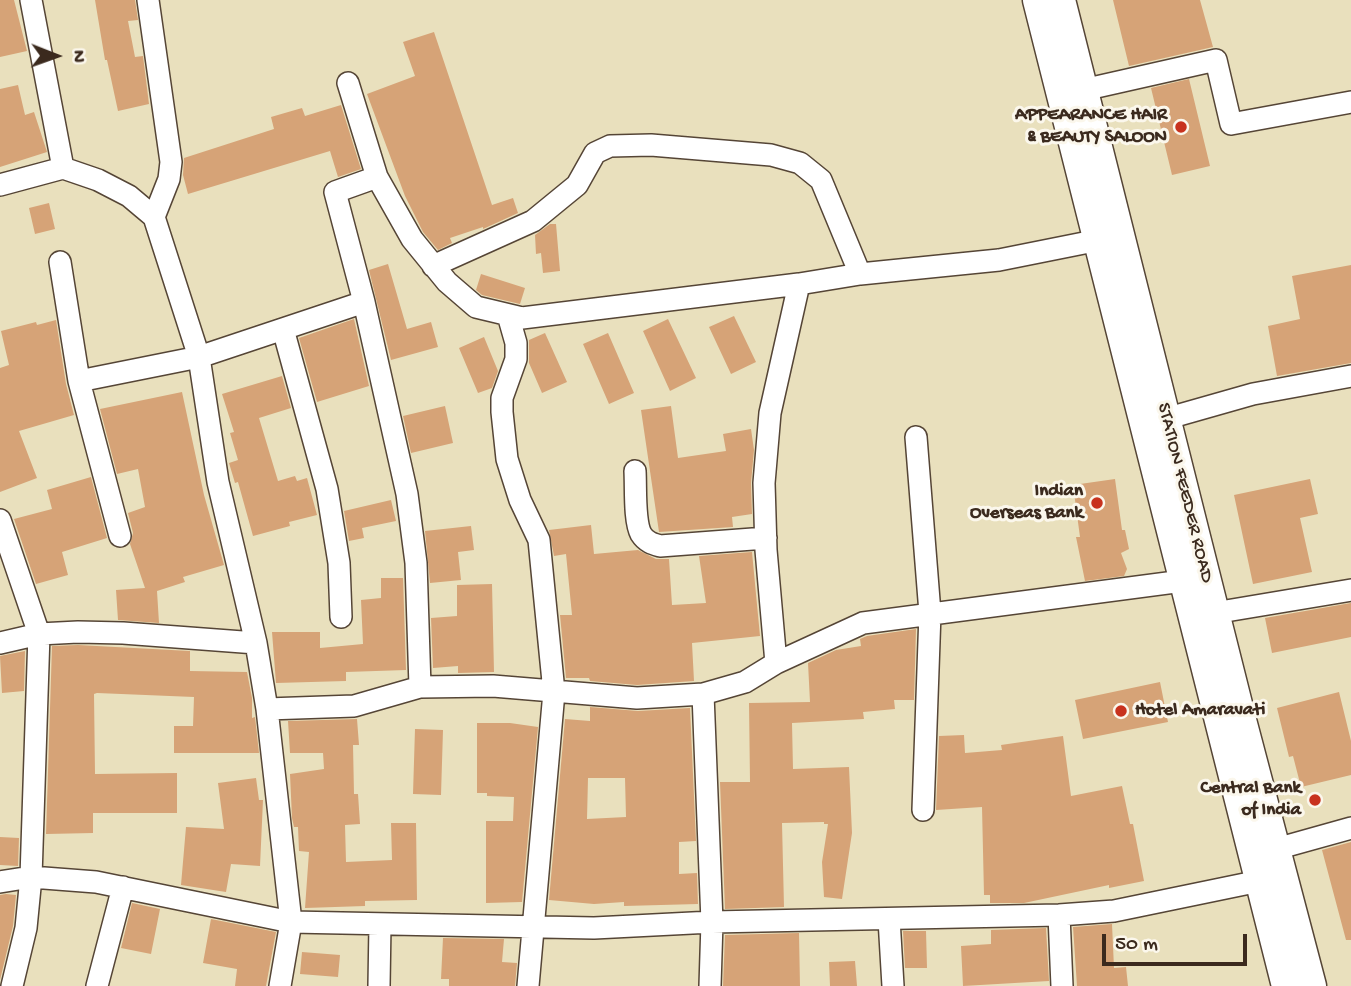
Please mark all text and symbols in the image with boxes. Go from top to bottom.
north arrow [21,21,91,91]
text: N [66,50,89,63]
place label: APPEARANCE HAIR & BEAUTY SALOON [1015,105,1167,149]
marker: APPEARANCE HAIR & BEAUTY SALOON [1173,119,1189,135]
street label: STATION FEEDER ROAD [1151,401,1217,585]
place label: Indian Overseas Bank [970,481,1083,525]
marker: Indian Overseas Bank [1089,495,1105,511]
place label: Hotel Amaravati [1135,700,1265,722]
marker: Hotel Amaravati [1113,703,1129,719]
place label: Central Bank of India [1200,778,1301,822]
marker: Central Bank of India [1307,792,1323,808]
scale bar [1106,920,1251,964]
text: 50 m [1115,933,1158,958]

